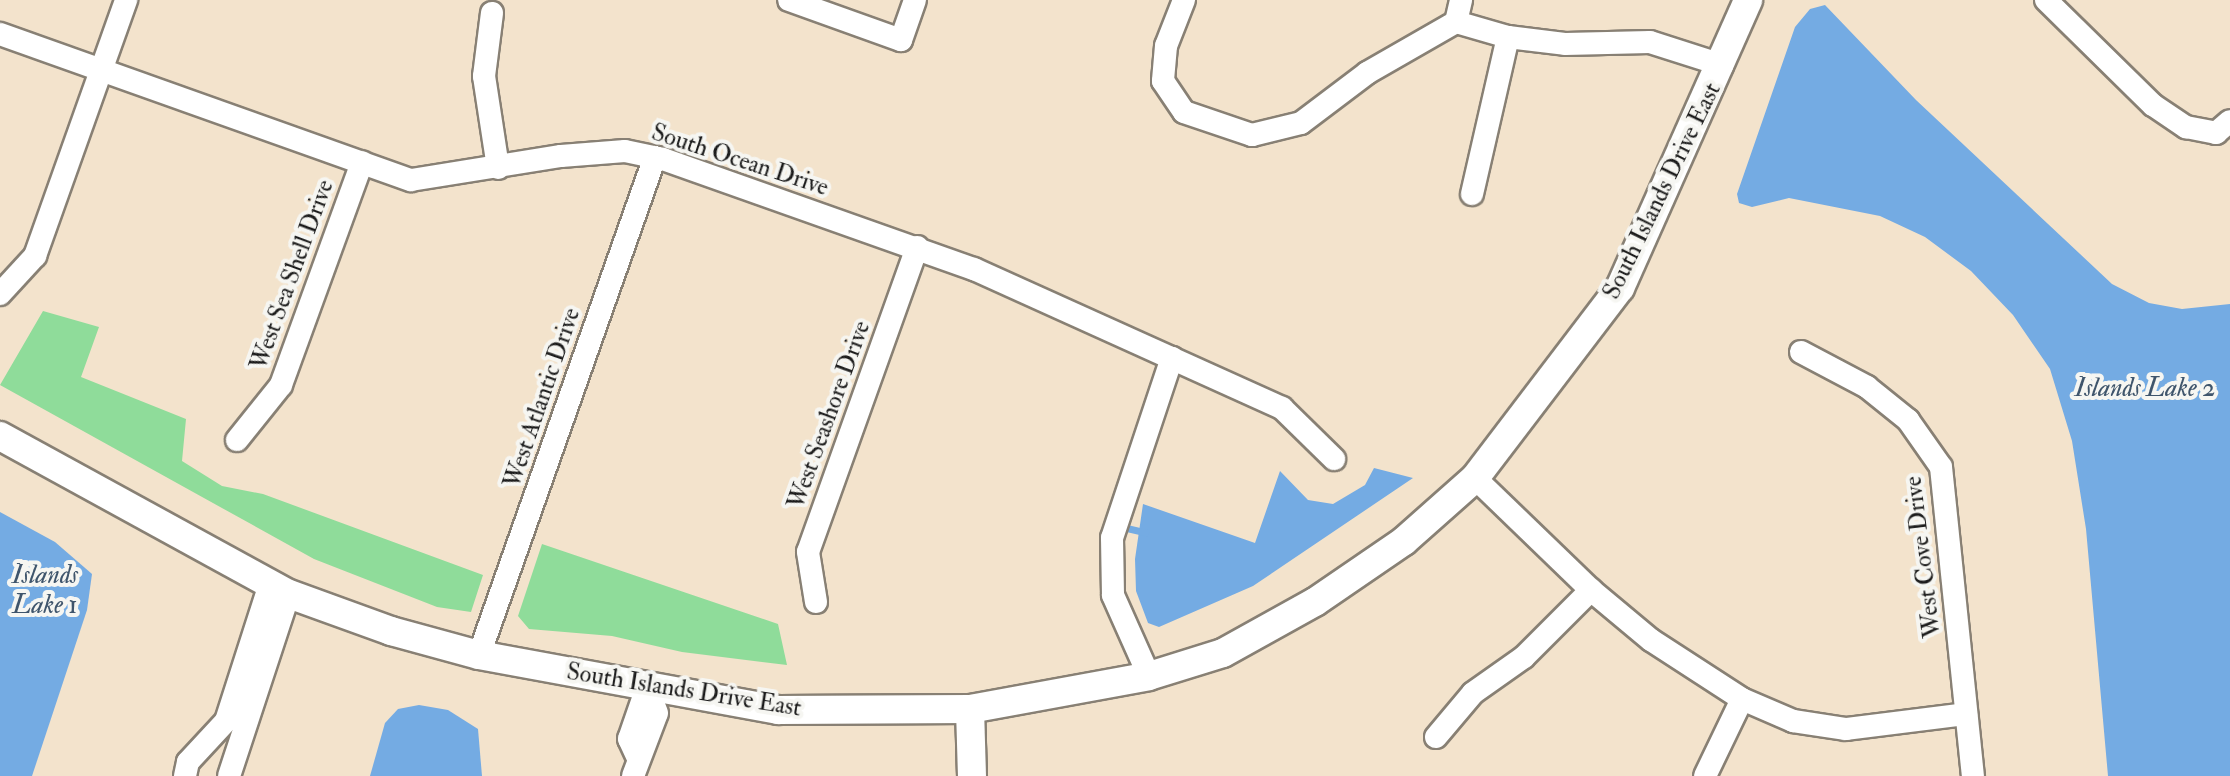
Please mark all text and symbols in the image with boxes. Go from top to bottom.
street label: South Islands Drive East [1597,78,1727,304]
street label: South Ocean Drive [648,118,832,202]
street label: West Sea Shell Drive [244,176,340,374]
street label: West Atlantic Drive [498,304,586,492]
street label: West Seashore Drive [782,317,876,513]
water label: Islands Lake 2 [2075,373,2215,405]
street label: West Cove Drive [1899,475,1947,639]
water label: Islands Lake 1 [12,560,78,622]
street label: South Islands Drive East [565,657,803,723]

